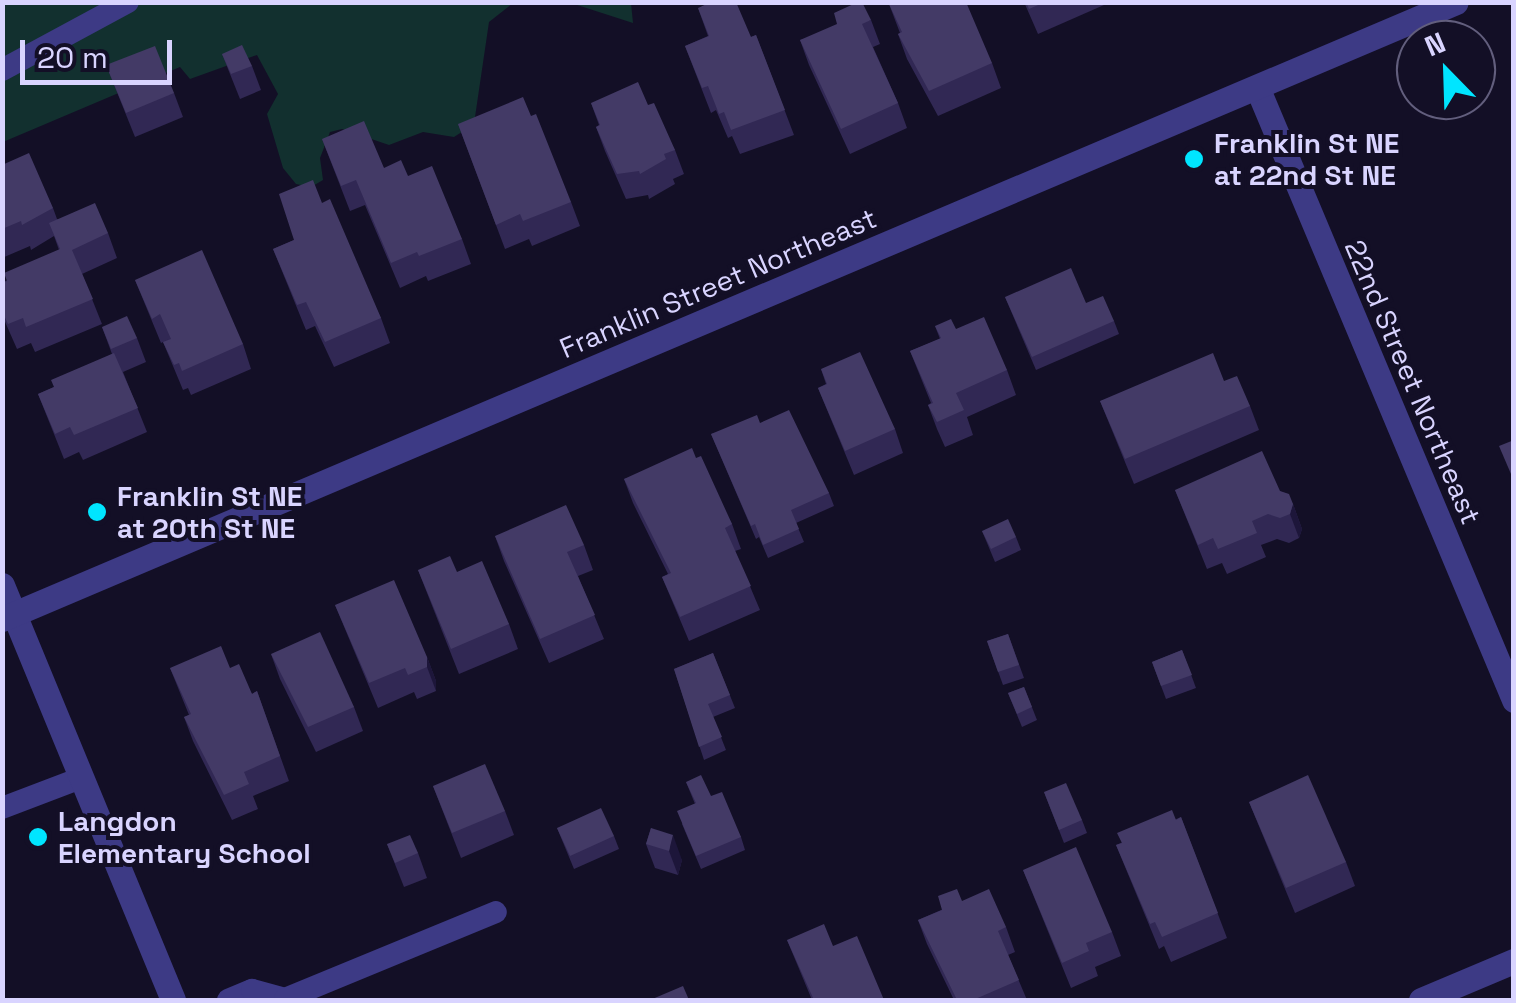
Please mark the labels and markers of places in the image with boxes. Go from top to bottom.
place label: Franklin St NE at 22nd St NE [1214,126,1399,192]
marker: Franklin St NE at 22nd St NE [1183,148,1205,170]
place label: Franklin St NE at 20th St NE [117,479,302,545]
marker: Franklin St NE at 20th St NE [86,501,108,523]
place label: Langdon Elementary School [58,804,311,870]
marker: Langdon Elementary School [27,826,49,848]

